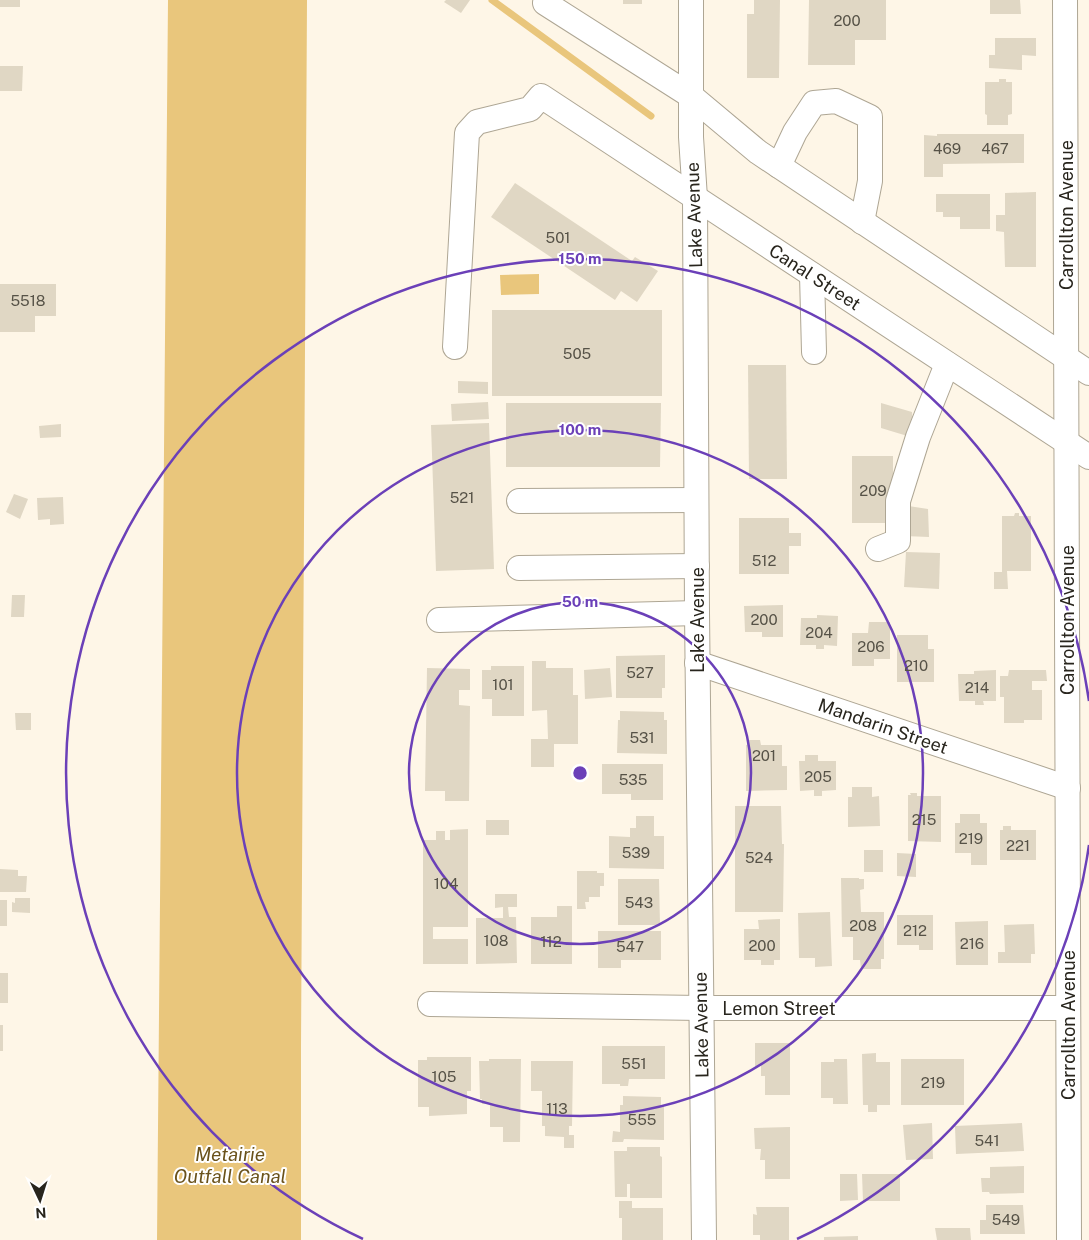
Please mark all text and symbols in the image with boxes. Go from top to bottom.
house number: 200 [833,12,861,29]
house number: 469 [933,140,961,157]
house number: 467 [981,140,1009,157]
street label: Carrollton Avenue [1056,140,1077,290]
street label: Lake Avenue [682,162,706,268]
house number: 501 [546,229,570,246]
street label: Canal Street [765,240,865,314]
text: 150 m [558,250,602,267]
house number: 5518 [10,292,46,309]
house number: 505 [563,345,591,362]
text: 100 m [559,421,601,438]
house number: 209 [859,482,887,499]
house number: 521 [450,489,474,506]
street label: Carrollton Avenue [1057,545,1078,695]
house number: 512 [752,552,776,569]
street label: Lake Avenue [687,567,708,673]
text: 50 m [562,593,598,610]
house number: 200 [750,611,778,628]
house number: 204 [805,624,833,641]
house number: 206 [857,638,885,655]
house number: 210 [904,657,928,674]
house number: 527 [626,664,654,681]
house number: 101 [492,676,514,693]
house number: 214 [965,679,989,696]
street label: Mandarin Street [815,694,951,758]
house number: 531 [629,729,655,746]
house number: 201 [752,747,776,764]
centre of rings [571,764,589,782]
house number: 205 [804,768,832,785]
house number: 535 [619,771,647,788]
house number: 215 [912,811,936,828]
house number: 219 [959,830,983,847]
house number: 221 [1006,837,1030,854]
house number: 539 [622,844,650,861]
house number: 524 [745,849,773,866]
house number: 104 [434,875,458,892]
house number: 543 [625,894,653,911]
house number: 208 [849,917,877,934]
house number: 212 [903,922,927,939]
house number: 108 [484,932,508,949]
house number: 112 [540,933,562,950]
house number: 216 [960,935,984,952]
house number: 200 [748,937,776,954]
house number: 547 [616,938,644,955]
street label: Carrollton Avenue [1058,950,1079,1100]
street label: Lake Avenue [690,972,712,1078]
street label: Lemon Street [722,998,836,1019]
house number: 551 [621,1055,647,1072]
house number: 105 [432,1068,456,1085]
house number: 219 [921,1074,945,1091]
house number: 113 [546,1100,568,1117]
house number: 555 [628,1111,656,1128]
house number: 541 [974,1132,1000,1149]
water label: Metairie Outfall Canal [174,1143,286,1187]
north arrow [15,1175,65,1225]
text: N [35,1205,47,1221]
house number: 549 [992,1211,1020,1228]

